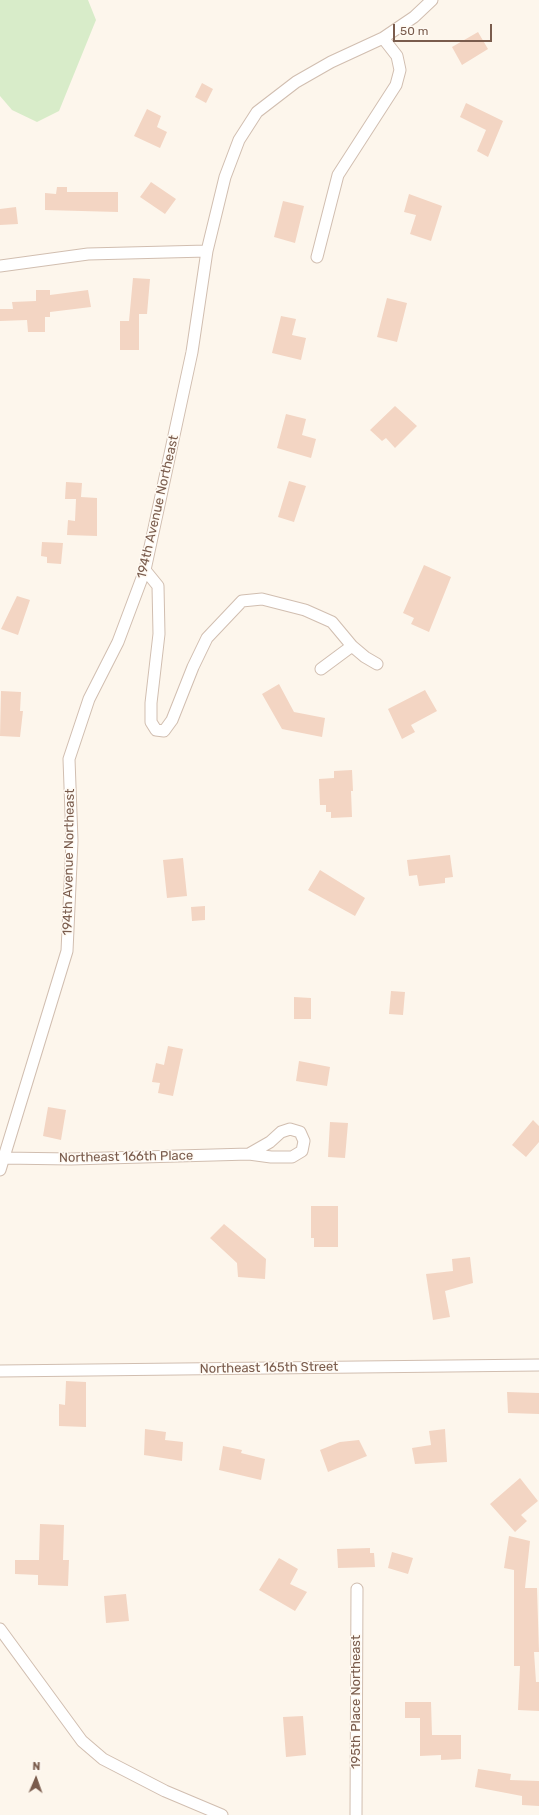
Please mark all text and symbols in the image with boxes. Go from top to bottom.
scale bar [395,16,494,42]
text: 50 m [400,24,428,38]
street label: 194th Avenue Northeast [134,434,182,580]
street label: 194th Avenue Northeast [60,789,78,935]
street label: Northeast 166th Place [59,1148,193,1166]
street label: Northeast 165th Street [200,1359,338,1377]
street label: 195th Place Northeast [348,1635,364,1769]
north arrow [16,1759,56,1799]
text: N [32,1760,41,1773]

